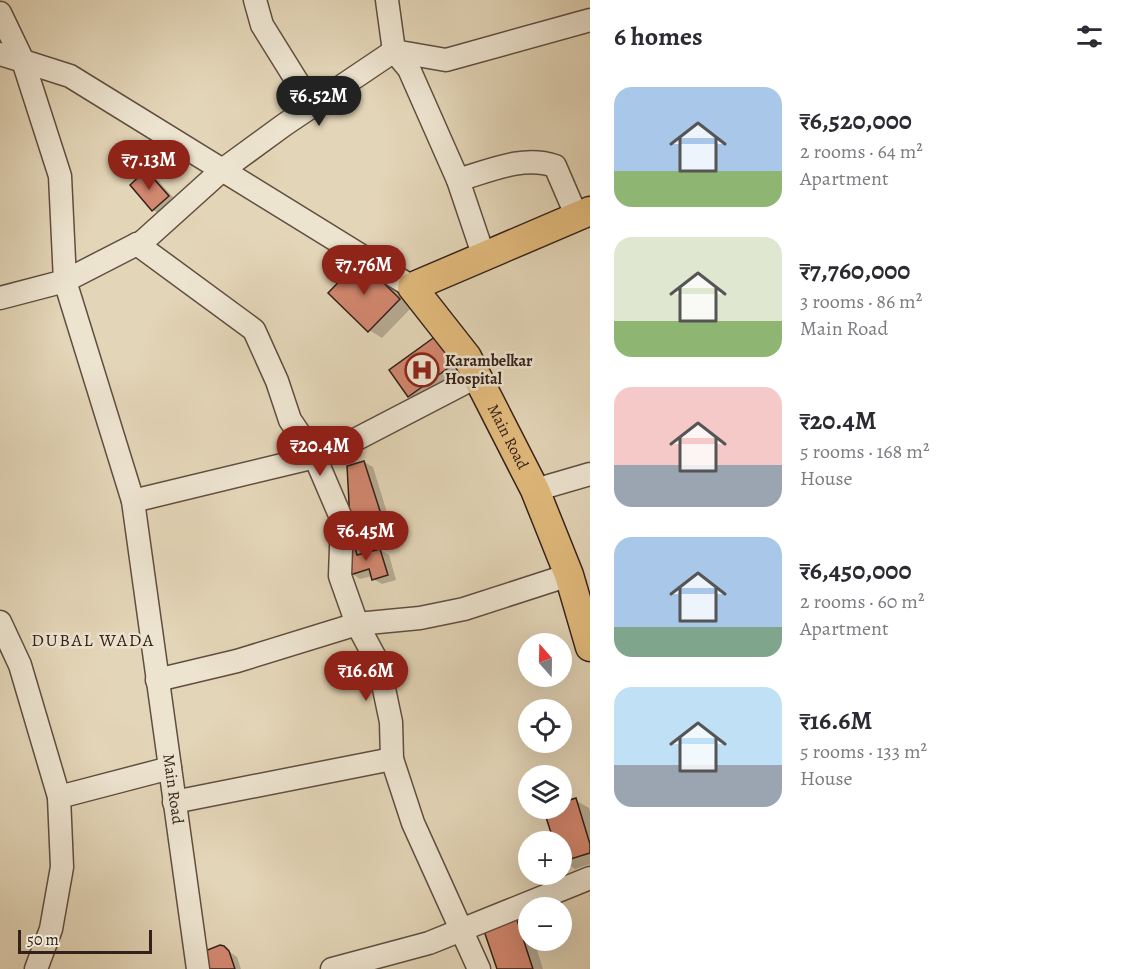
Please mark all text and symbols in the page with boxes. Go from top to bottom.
text: 6 homes [614,19,703,54]
icon: filters [1073,20,1106,53]
pin: ₹6.52M [270,76,368,127]
text: ₹6.52M [290,82,348,109]
text: ₹6,520,000 [800,103,912,138]
icon: home [662,111,734,183]
text: 2 rooms · 64 m² [800,138,923,165]
pin: ₹7.13M [100,140,198,191]
text: ₹7.13M [122,146,176,173]
text: Apartment [800,165,889,192]
pin: ₹7.76M [315,245,413,296]
text: ₹7.76M [336,251,392,278]
text: ₹7,760,000 [800,253,910,288]
icon: home [662,261,734,333]
text: 3 rooms · 86 m² [800,288,922,315]
text: Main Road [800,315,888,342]
place label: Karambelkar Hospital [445,350,533,390]
hospital icon: Karambelkar Hospital [404,352,440,388]
street label: Main Road [482,400,534,473]
text: ₹20.4M [800,403,877,438]
icon: home [662,411,734,483]
pin: ₹20.4M [271,426,369,477]
text: ₹20.4M [291,432,349,459]
text: 5 rooms · 168 m² [800,438,929,465]
text: House [800,465,852,492]
pin: ₹6.45M [317,511,415,562]
text: ₹6.45M [337,517,395,544]
text: ₹6,450,000 [800,553,912,588]
icon: home [662,561,734,633]
text: 2 rooms · 60 m² [800,588,924,615]
text: Apartment [800,615,889,642]
district label: DUBAL WADA [31,628,155,652]
north arrow [518,633,572,687]
map controls [518,633,572,951]
pin: ₹16.6M [317,651,415,702]
text: ₹16.6M [338,657,394,684]
button: locate [518,699,572,753]
text: ₹16.6M [800,703,872,738]
icon: home [662,711,734,783]
text: 5 rooms · 133 m² [800,738,927,765]
street label: Main Road [157,752,189,826]
button: layers [518,765,572,819]
text: House [800,765,852,792]
button: + [518,831,572,885]
button: − [518,897,572,951]
scale bar [18,927,152,954]
text: 50 m [27,929,59,951]

